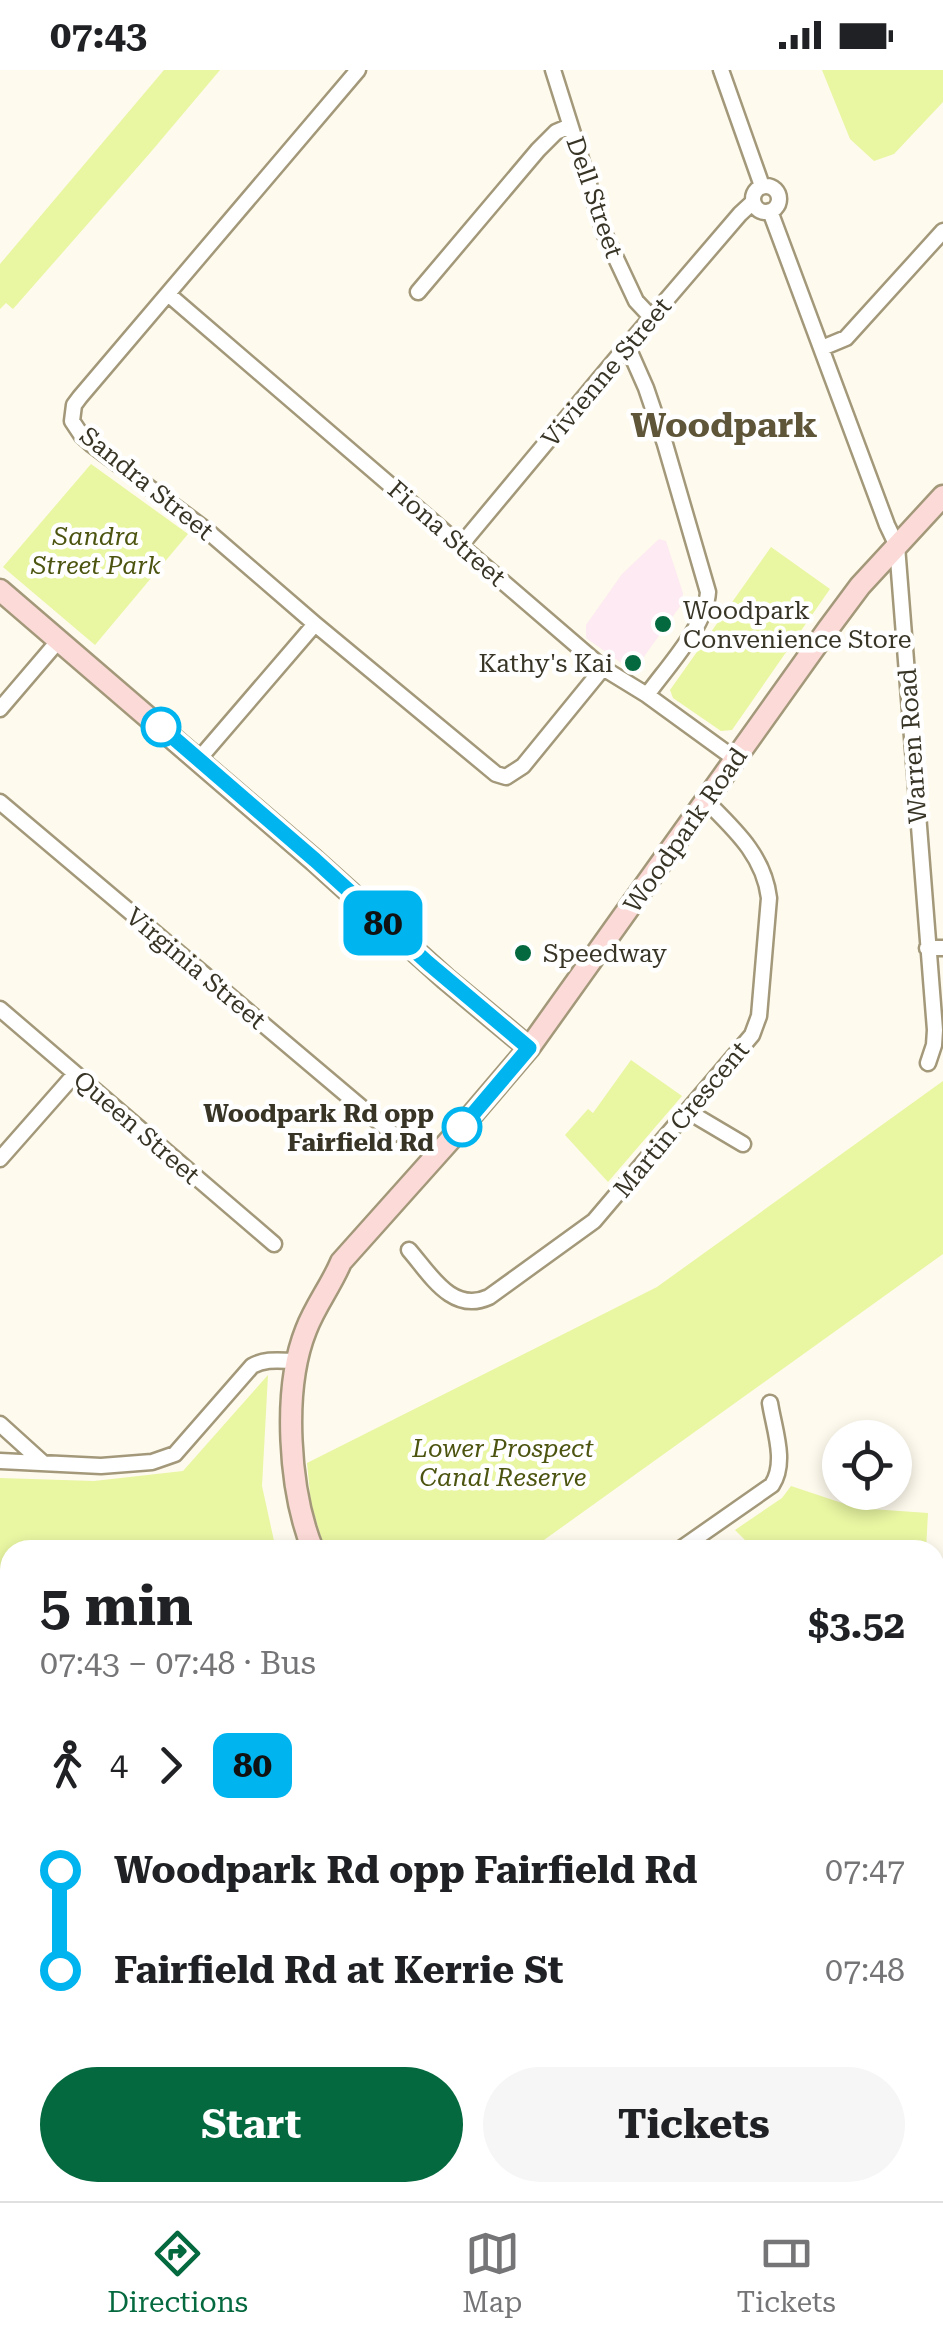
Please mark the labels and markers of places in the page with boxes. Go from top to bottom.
place label: Woodpark Convenience Store [683,596,912,654]
marker: Woodpark Convenience Store [652,613,674,635]
place label: Kathy's Kai [478,649,613,678]
marker: Kathy's Kai [622,652,644,674]
unlabelled marker [142,708,180,746]
place label: Speedway [543,939,667,968]
marker: Speedway [512,942,534,964]
place label: Woodpark Rd opp Fairfield Rd [203,1099,434,1157]
marker: Woodpark Rd opp Fairfield Rd [443,1108,481,1146]

